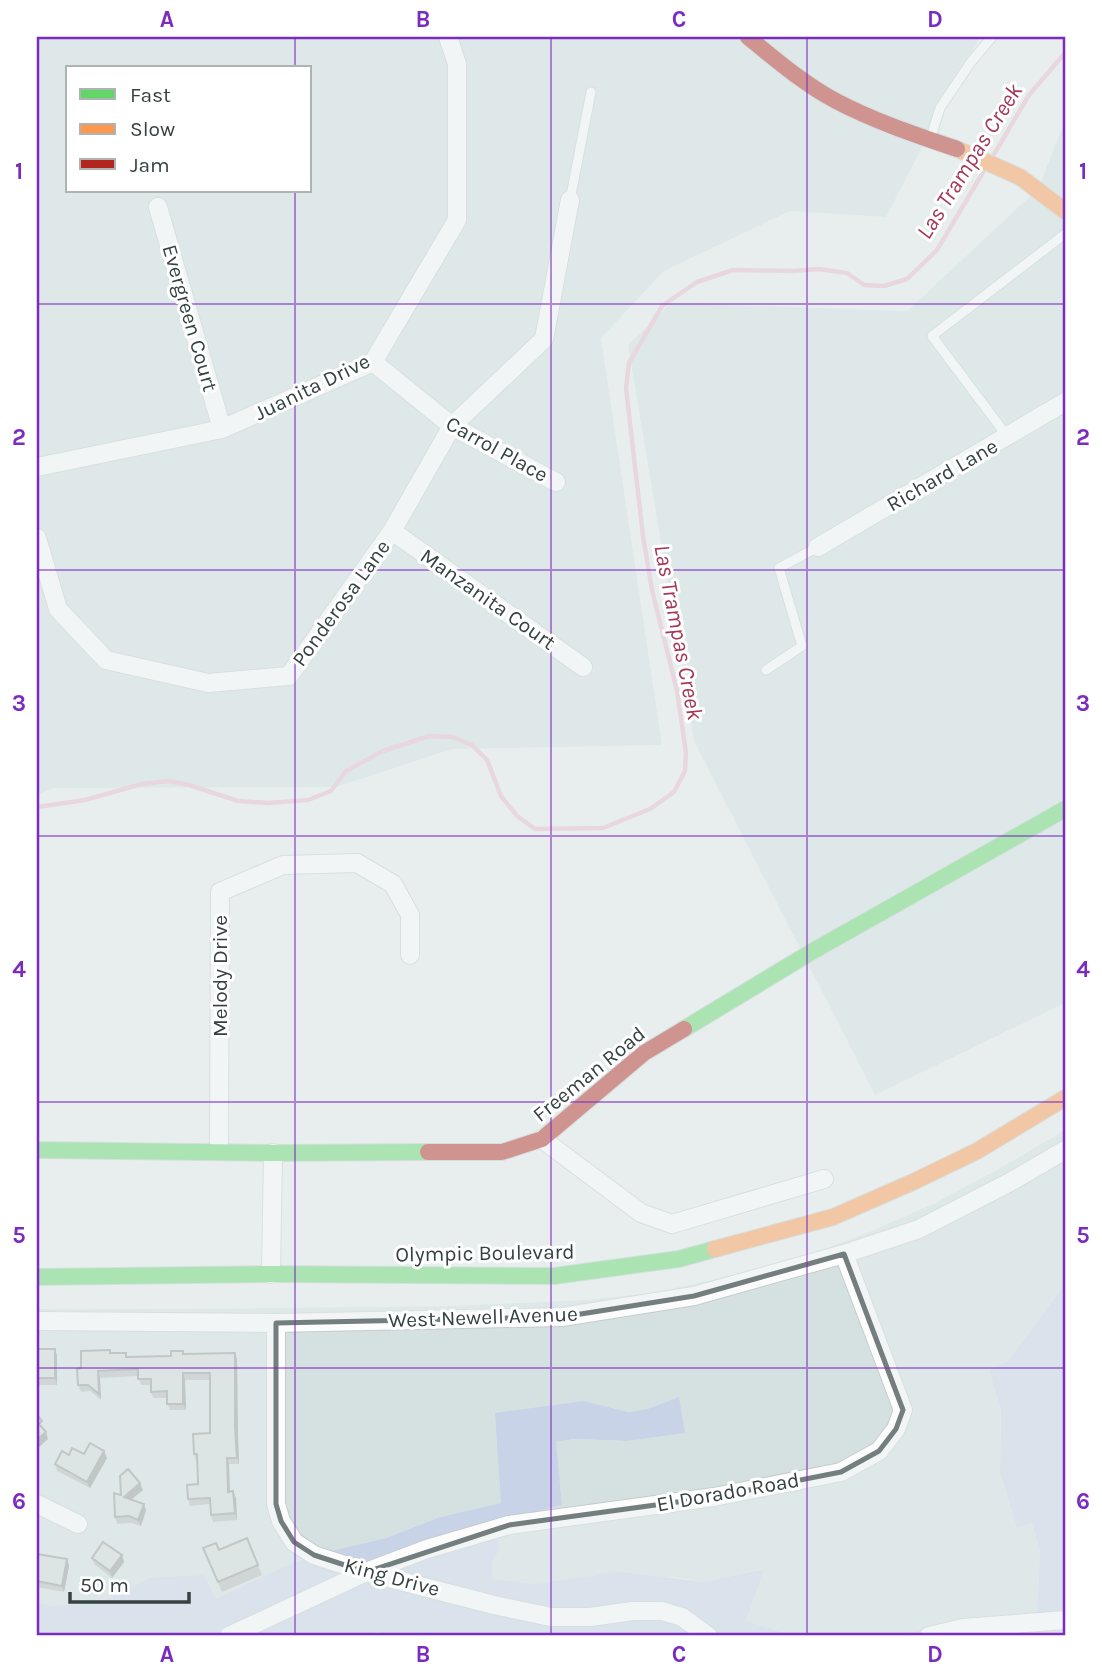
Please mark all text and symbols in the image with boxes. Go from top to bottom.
text: A [160,6,174,33]
text: B [416,6,430,33]
text: C [672,6,686,33]
text: D [927,6,943,33]
legend [66,66,312,192]
water label: Las Trampas Creek [911,78,1028,244]
text: Fast [130,83,171,107]
text: Slow [130,117,175,141]
text: Jam [130,153,170,177]
text: 1 [15,158,23,185]
text: 1 [1079,158,1087,185]
street label: Evergreen Court [158,242,222,394]
street label: Juanita Drive [250,349,374,425]
street label: Carrol Place [442,411,552,487]
text: 2 [12,424,26,451]
text: 2 [1076,424,1090,451]
street label: Richard Lane [882,434,1002,516]
street label: Ponderosa Lane [287,535,395,671]
water label: Las Trampas Creek [648,542,709,722]
street label: Manzanita Court [416,543,560,655]
text: 3 [12,690,26,717]
text: 3 [1076,690,1090,717]
street label: Melody Drive [208,915,232,1037]
text: 4 [12,956,26,983]
text: 4 [1076,956,1090,983]
street label: Freeman Road [528,1021,650,1127]
text: 5 [12,1222,26,1249]
text: 5 [1076,1222,1090,1249]
street label: Olympic Boulevard [395,1239,575,1267]
street label: West Newell Avenue [388,1302,578,1332]
street label: El Dorado Road [655,1468,801,1516]
text: 6 [12,1488,26,1515]
text: 6 [1076,1488,1090,1515]
street label: King Drive [342,1553,442,1601]
scale bar [70,1561,189,1605]
text: 50 m [80,1573,129,1597]
text: A [160,1641,174,1668]
text: B [416,1641,430,1668]
text: C [672,1641,686,1668]
text: D [927,1641,943,1668]

